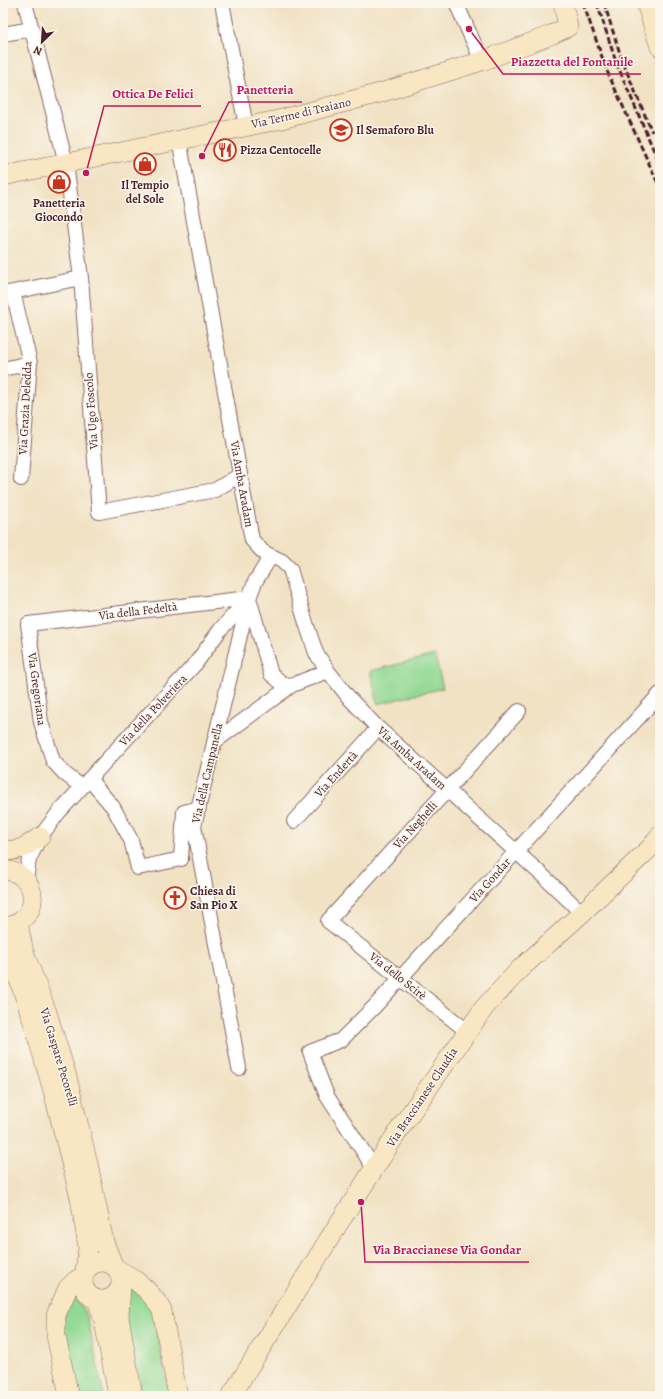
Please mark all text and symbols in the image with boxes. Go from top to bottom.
north arrow [22,22,62,62]
text: N [31,42,45,59]
callout: Piazzetta del Fontanile [503,49,641,74]
text: Piazzetta del Fontanile [511,53,633,70]
callout: Panetteria [229,77,302,102]
callout: Ottica De Felici [104,81,201,106]
text: Panetteria [237,81,294,98]
text: Ottica De Felici [112,85,194,102]
street label: Via Terme di Traiano [249,94,352,132]
school or university icon: Il Semaforo Blu [328,117,354,143]
place label: Il Semaforo Blu [356,122,434,138]
restaurant icon: Pizza Centocelle [212,137,238,163]
place label: Pizza Centocelle [240,142,322,158]
shop icon: Il Tempio del Sole [132,151,158,177]
shop icon: Panetteria Giocondo [46,169,72,195]
place label: Il Tempio del Sole [121,177,169,207]
place label: Panetteria Giocondo [33,195,85,225]
street label: Via Grazia Deledda [15,360,35,456]
street label: Via Ugo Foscolo [80,372,102,451]
street label: Via Amba Aradam [226,438,258,529]
street label: Via della Fedeltà [97,598,179,624]
street label: Via Gregoriana [24,651,50,727]
street label: Via della Polveriera [115,670,191,750]
street label: Via della Campanella [187,721,226,826]
street label: Via Amba Aradam [373,722,450,793]
street label: Via Endertà [310,747,361,801]
street label: Via Neghelli [389,798,441,853]
street label: Via Gondar [465,854,515,907]
place label: Chiesa di San Pio X [190,883,239,913]
church icon: Chiesa di San Pio X [162,885,188,911]
street label: Via dello Scirè [365,948,430,1003]
street label: Via Gaspare Pecorelli [36,1005,82,1108]
street label: Via Braccianese Claudia [382,1044,462,1151]
callout: Via Braccianese Via Gondar [365,1237,529,1262]
text: Via Braccianese Via Gondar [372,1241,522,1258]

